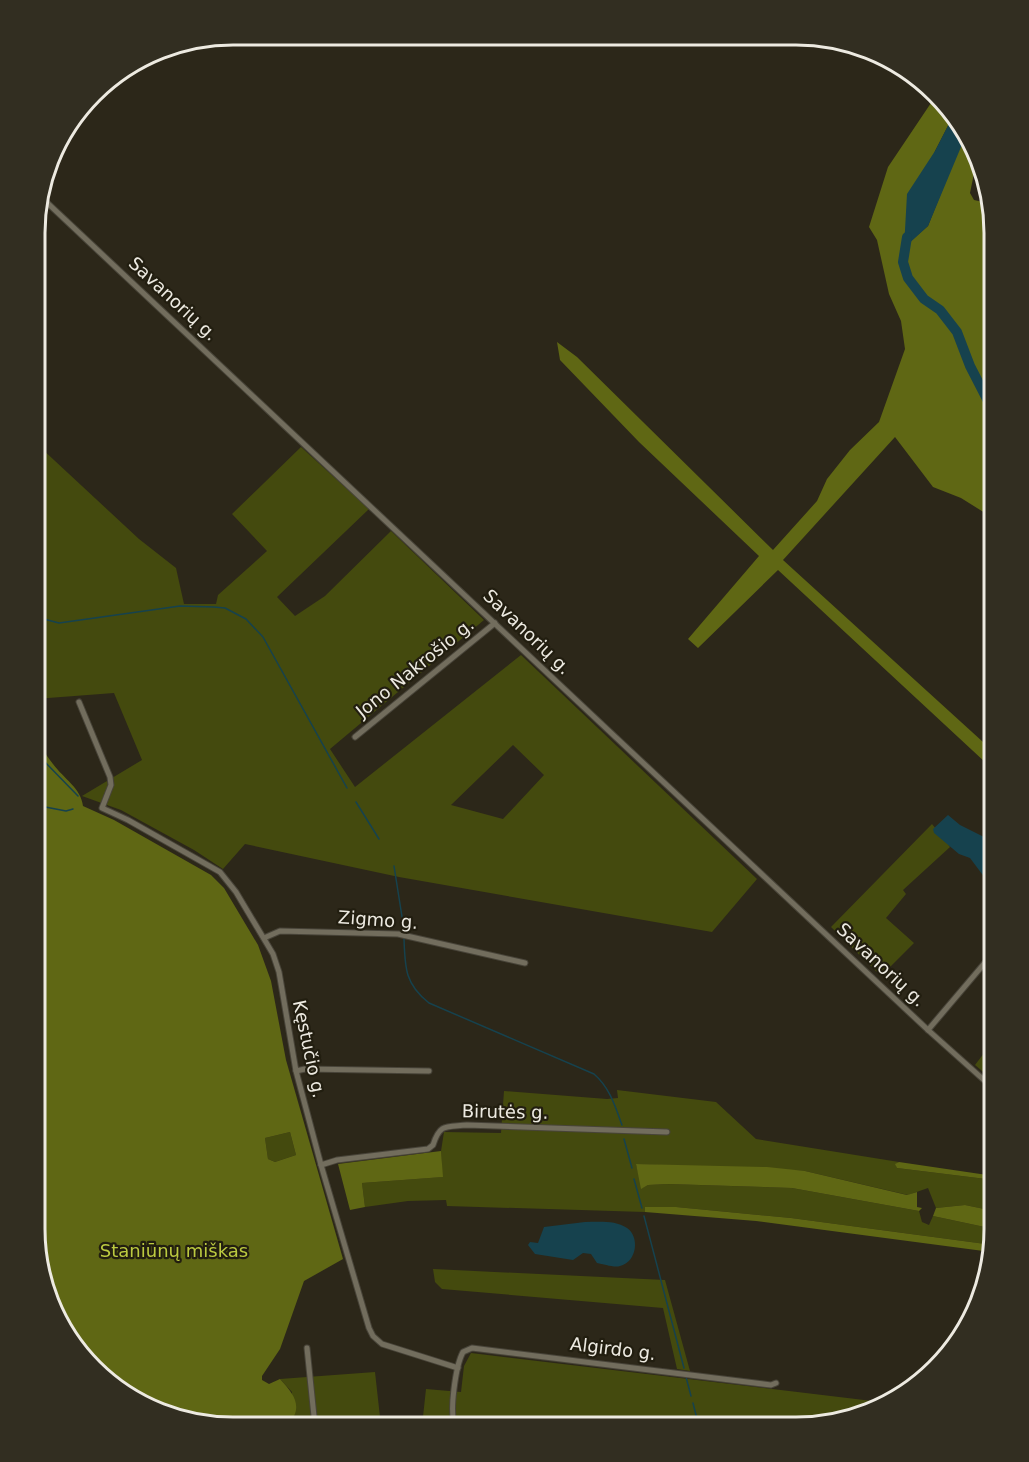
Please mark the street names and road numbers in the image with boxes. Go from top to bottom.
street label: Savanorių g. [125,252,222,345]
street label: Savanorių g. [479,585,575,679]
street label: Jono Nakrošio g. [351,614,478,722]
street label: Zigmo g. [337,906,419,933]
street label: Savanorių g. [833,918,930,1011]
street label: Kęstučio g. [289,998,330,1100]
street label: Birutės g. [462,1100,548,1123]
street label: Algirdo g. [569,1333,657,1364]

